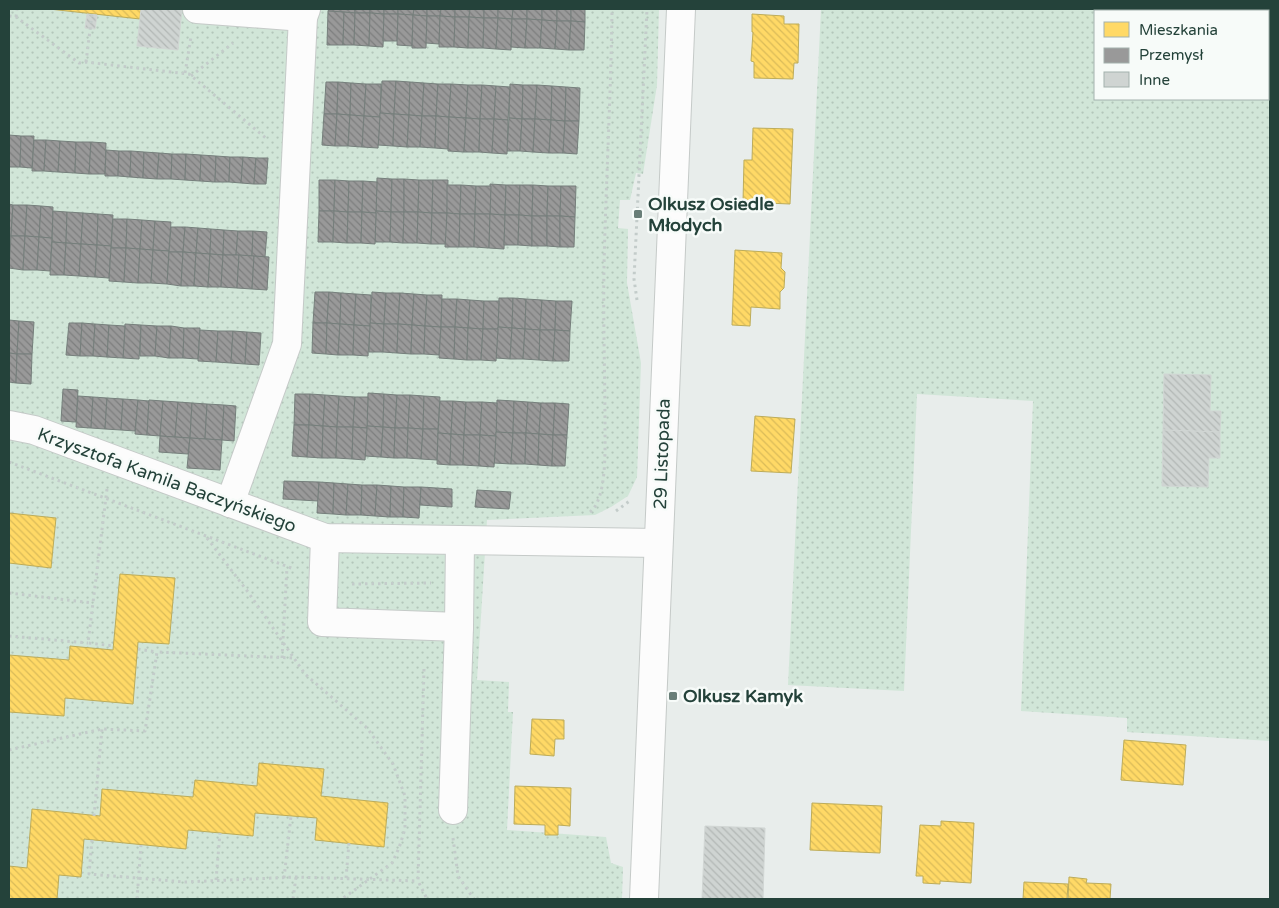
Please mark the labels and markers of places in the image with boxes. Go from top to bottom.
place label: Olkusz Osiedle Młodych [648,193,774,236]
marker: Olkusz Osiedle Młodych [632,208,644,220]
place label: Olkusz Kamyk [683,685,803,707]
marker: Olkusz Kamyk [667,690,679,702]

